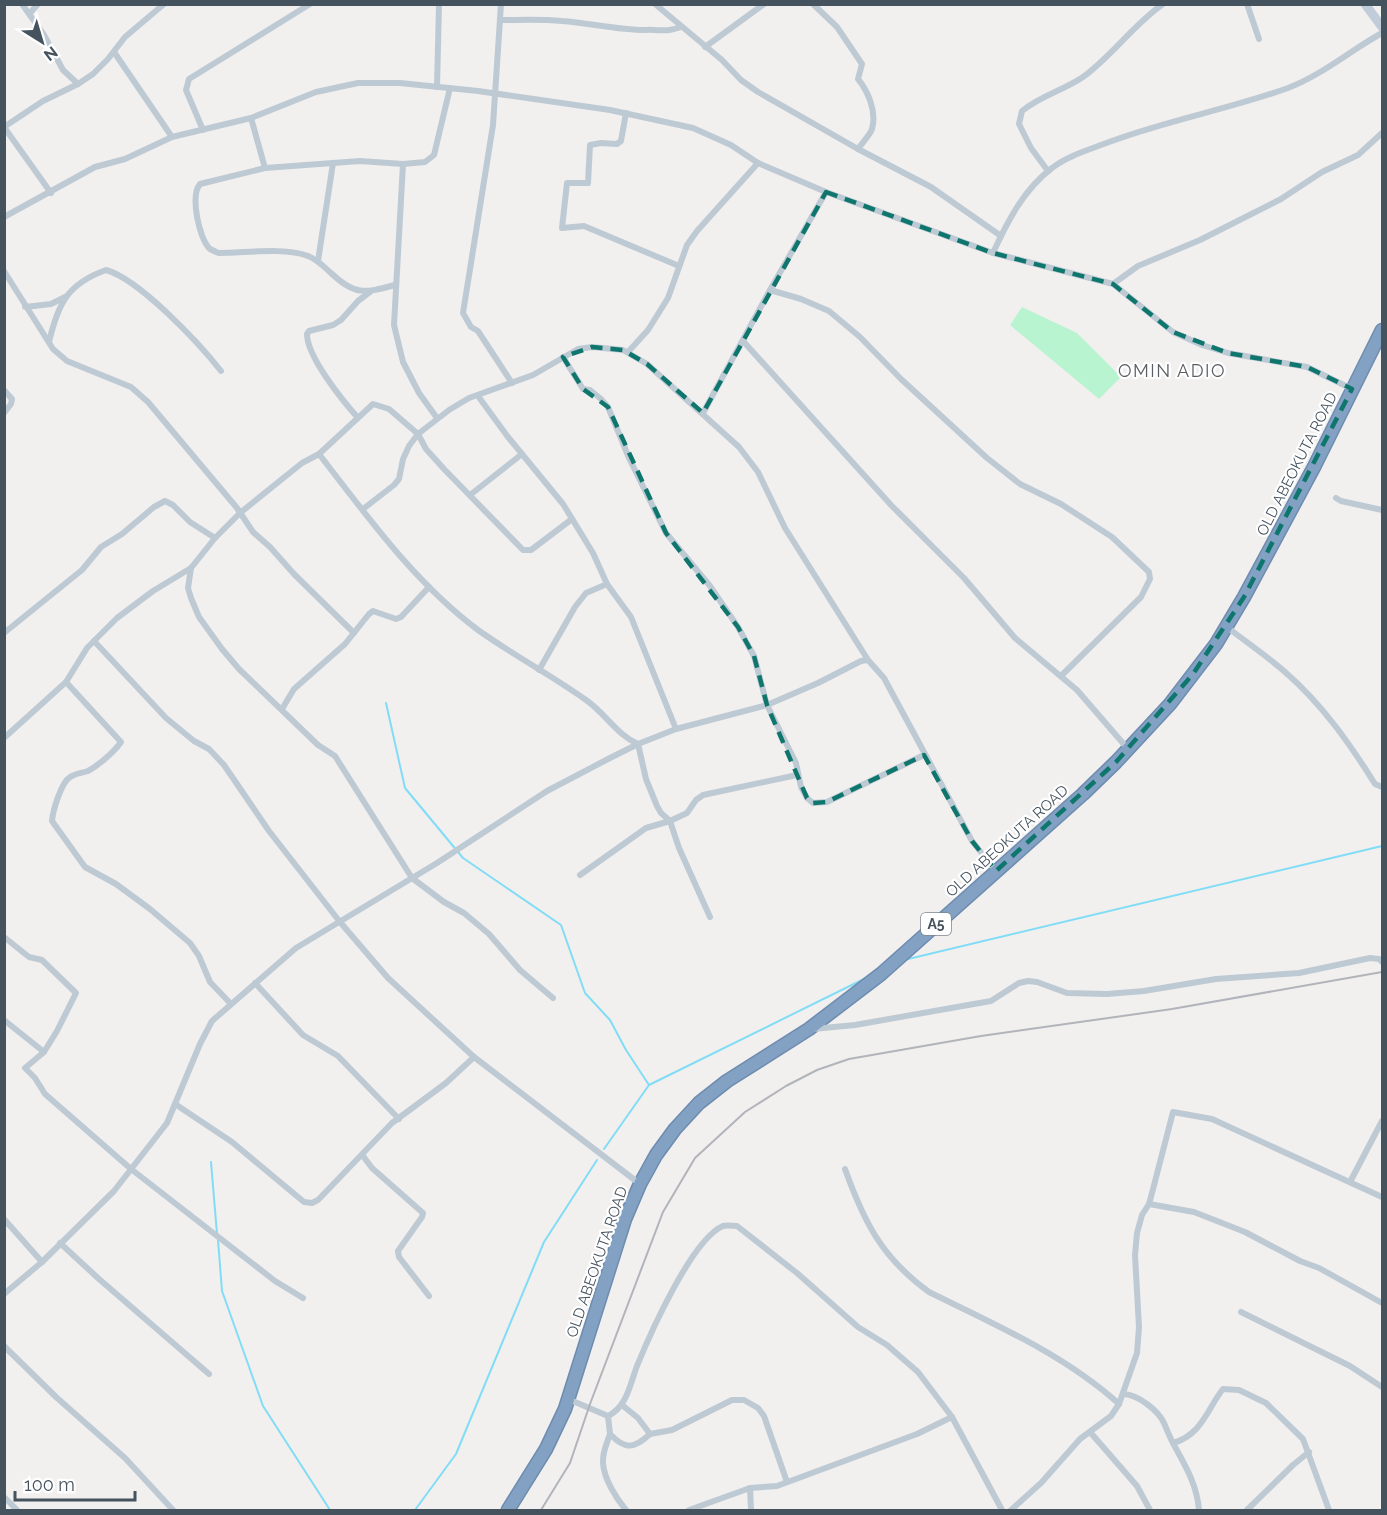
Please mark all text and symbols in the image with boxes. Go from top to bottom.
north arrow [12,12,72,72]
text: N [40,42,61,65]
district label: OMIN ADIO [1118,360,1226,381]
street label: OLD ABEOKUTA ROAD [1253,389,1341,539]
street label: OLD ABEOKUTA ROAD [942,781,1072,901]
road number: A5 [921,913,951,935]
street label: OLD ABEOKUTA ROAD [563,1184,631,1340]
scale bar [15,1464,135,1502]
text: 100 m [24,1474,75,1495]

